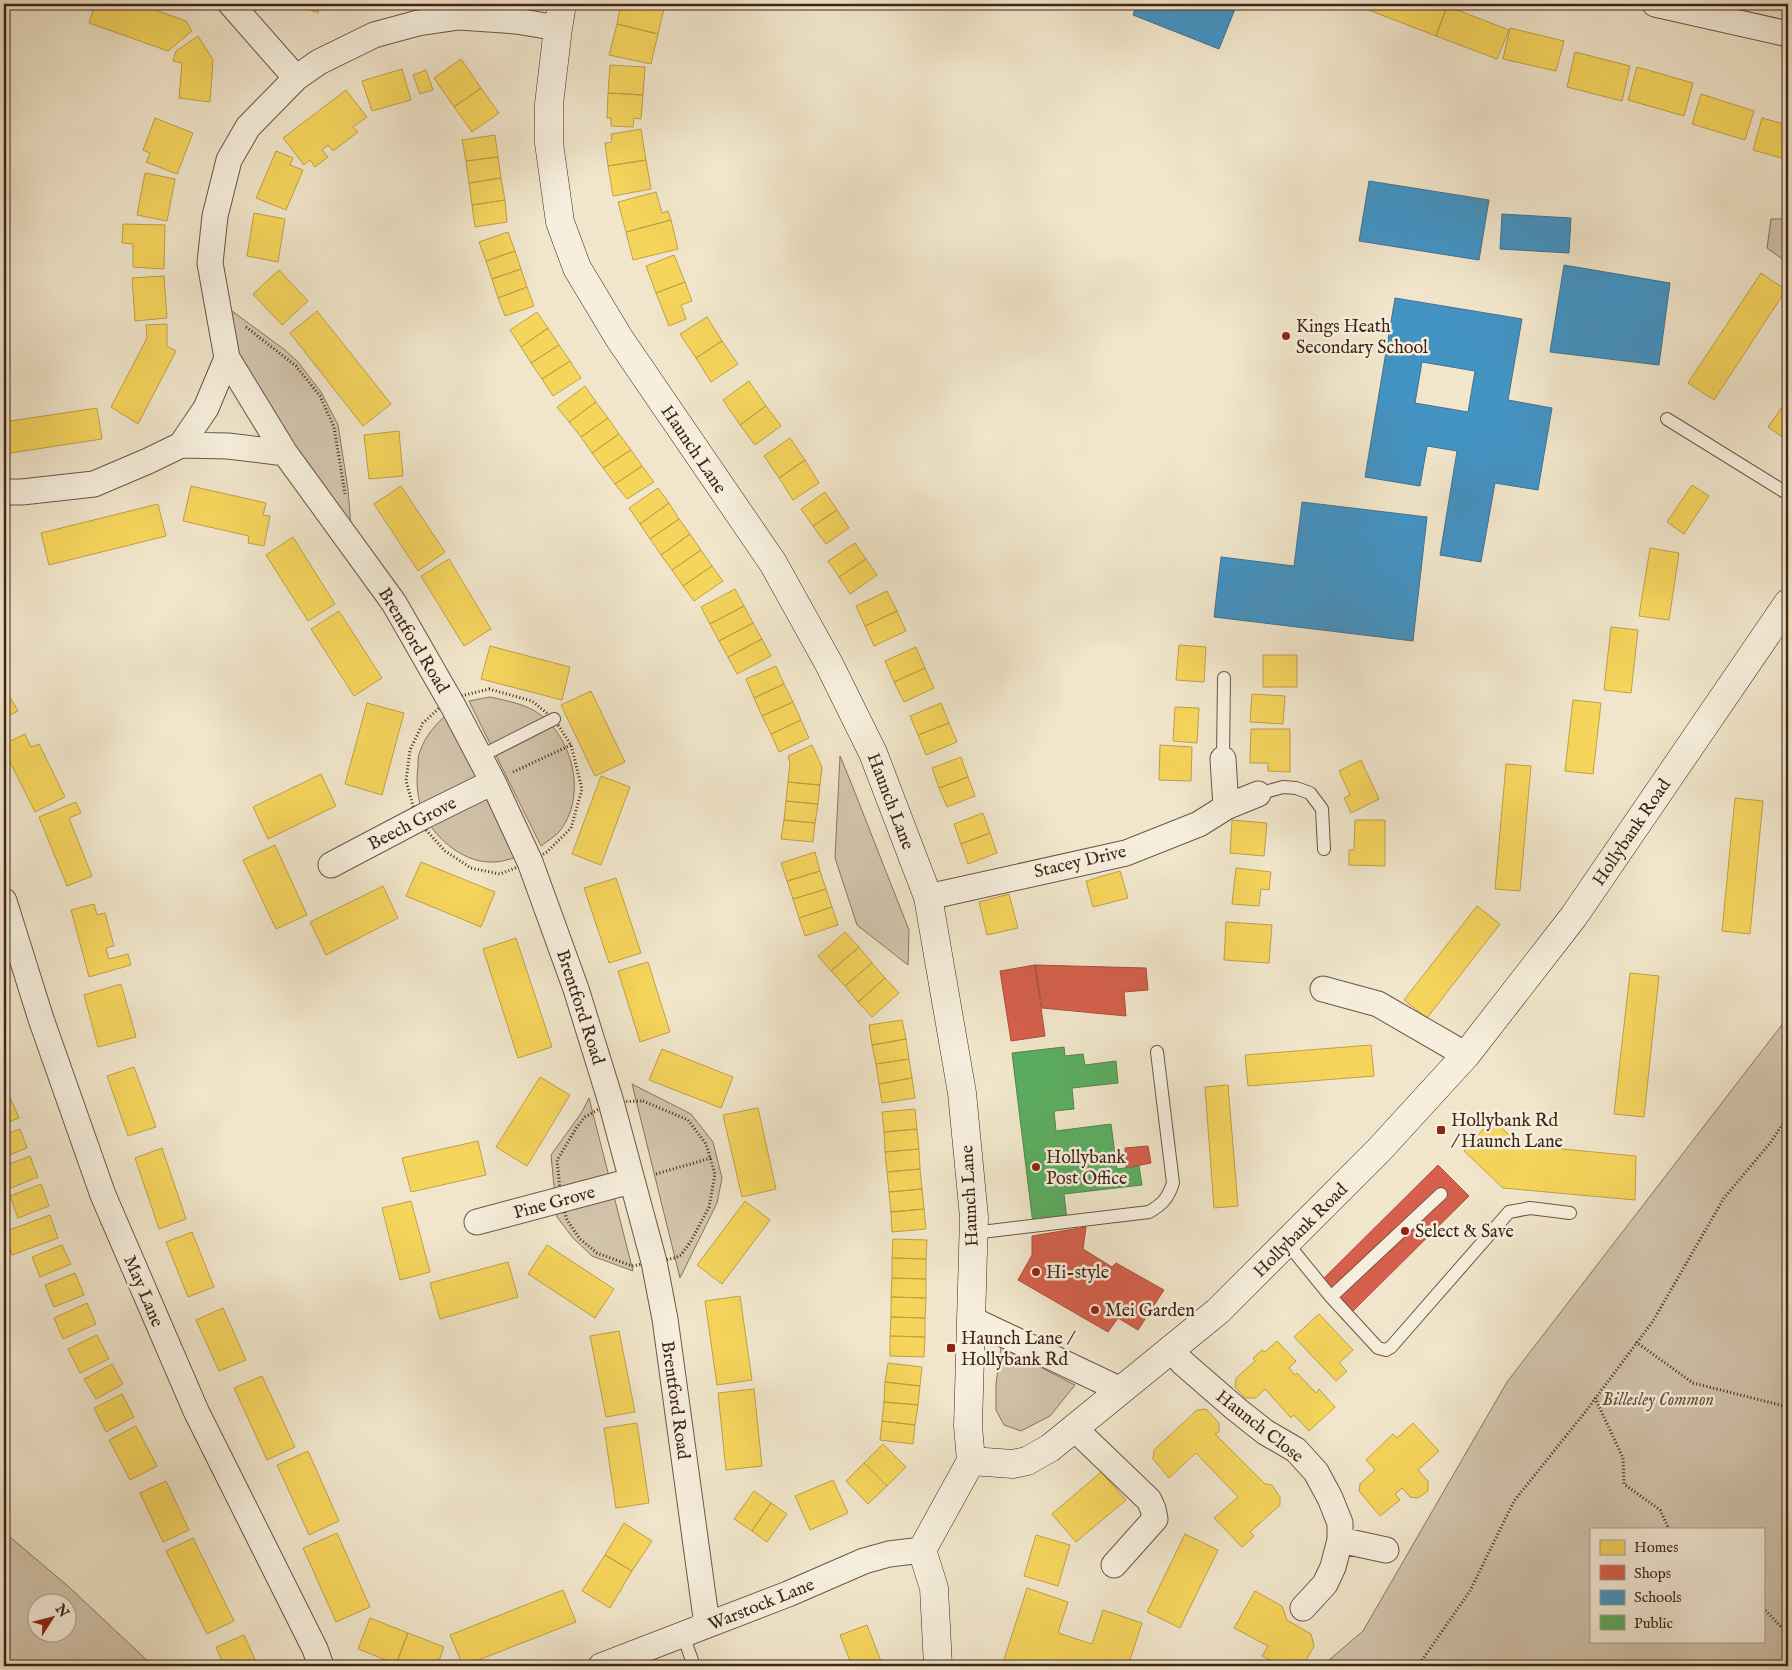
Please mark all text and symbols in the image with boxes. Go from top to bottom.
place label: Kings Heath Secondary School [1296,316,1428,360]
marker: Kings Heath Secondary School [1280,330,1292,342]
street label: Haunch Lane [655,401,731,498]
street label: Brentford Road [372,584,454,698]
street label: Haunch Lane [861,750,919,853]
street label: Hollybank Road [1588,774,1677,891]
street label: Beech Grove [365,792,461,856]
street label: Stacey Drive [1032,841,1129,884]
street label: Brentford Road [550,947,609,1068]
place label: Hollybank Rd / Haunch Lane [1451,1110,1563,1154]
marker: Hollybank Rd / Haunch Lane [1435,1124,1447,1136]
street label: Haunch Lane [956,1144,985,1247]
place label: Hollybank Post Office [1046,1147,1127,1191]
marker: Hollybank Post Office [1030,1161,1042,1173]
street label: Hollybank Road [1249,1179,1354,1283]
street label: Pine Grove [511,1182,598,1225]
place label: Select & Save [1415,1221,1514,1244]
marker: Select & Save [1399,1225,1411,1237]
street label: May Lane [117,1252,168,1331]
place label: Hi-style [1046,1262,1109,1285]
marker: Hi-style [1030,1266,1042,1278]
place label: Mei Garden [1105,1300,1195,1323]
marker: Mei Garden [1089,1304,1101,1316]
place label: Haunch Lane / Hollybank Rd [961,1328,1076,1372]
street label: Brentford Road [655,1339,694,1461]
marker: Haunch Lane / Hollybank Rd [945,1342,957,1354]
street label: Haunch Close [1210,1386,1308,1469]
park label: Billesley Common [1602,1389,1714,1412]
legend [1590,1528,1764,1642]
text: Homes [1634,1538,1678,1557]
text: Shops [1634,1564,1671,1583]
street label: Warstock Lane [705,1574,818,1637]
text: Schools [1634,1588,1682,1607]
north arrow [28,1592,78,1642]
text: N [50,1600,73,1621]
text: Public [1634,1614,1673,1633]

